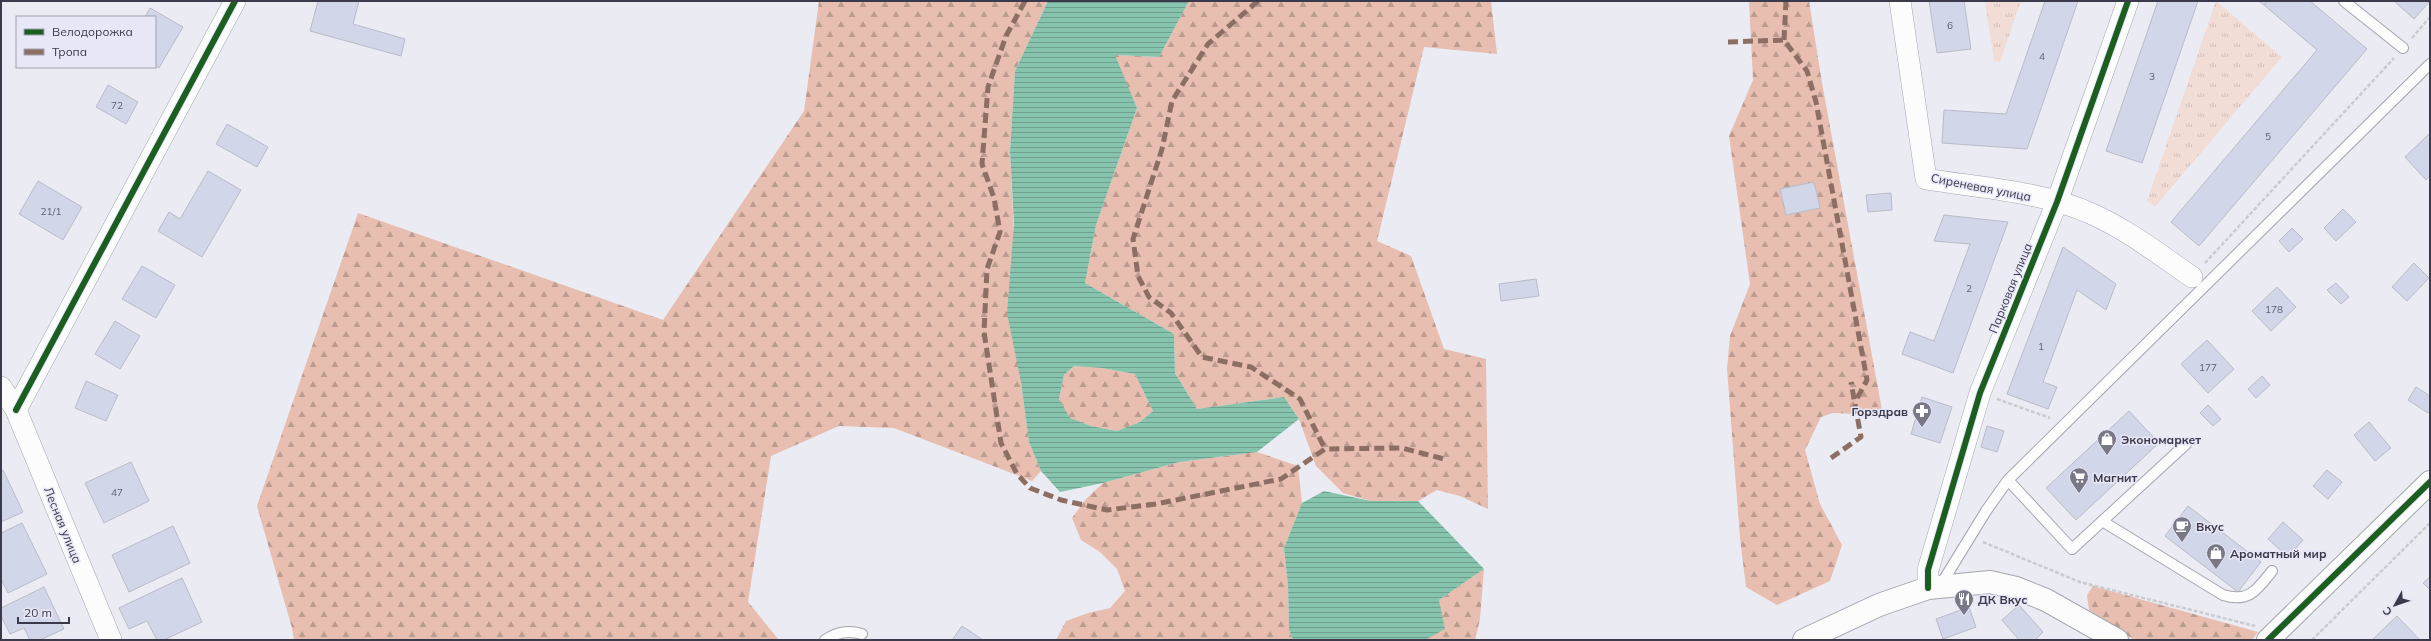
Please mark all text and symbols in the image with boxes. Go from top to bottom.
legend [16,16,156,68]
house number: 6 [1947,19,1953,32]
text: Велодорожка [52,24,133,39]
text: Тропа [52,44,87,59]
house number: 4 [2039,50,2045,63]
house number: 3 [2149,70,2155,83]
house number: 72 [111,99,123,112]
house number: 5 [2265,130,2271,143]
street label: Сиреневая улица [1930,170,2032,204]
house number: 21/1 [41,205,61,218]
street label: Парковая улица [1985,241,2035,335]
house number: 2 [1966,282,1972,295]
house number: 178 [2265,303,2283,316]
house number: 1 [2038,340,2044,353]
house number: 177 [2199,361,2217,374]
pharmacy icon: Горздрав [1911,400,1933,428]
place label: Горздрав [1851,404,1908,419]
shop icon: Экономаркет [2096,428,2118,456]
place label: Экономаркет [2121,432,2201,447]
supermarket icon: Магнит [2068,466,2090,494]
place label: Магнит [2093,470,2137,485]
street label: Лесная улица [41,485,85,565]
house number: 47 [111,486,123,499]
cafe icon: Вкус [2171,515,2193,543]
place label: Вкус [2196,519,2224,534]
shop icon: Ароматный мир [2205,542,2227,570]
place label: Ароматный мир [2230,546,2327,561]
north arrow [2375,585,2415,625]
restaurant icon: ДК Вкус [1953,588,1975,616]
place label: ДК Вкус [1978,592,2027,607]
scale bar [18,599,69,625]
text: С [2379,604,2395,619]
text: 20 m [24,605,52,620]

